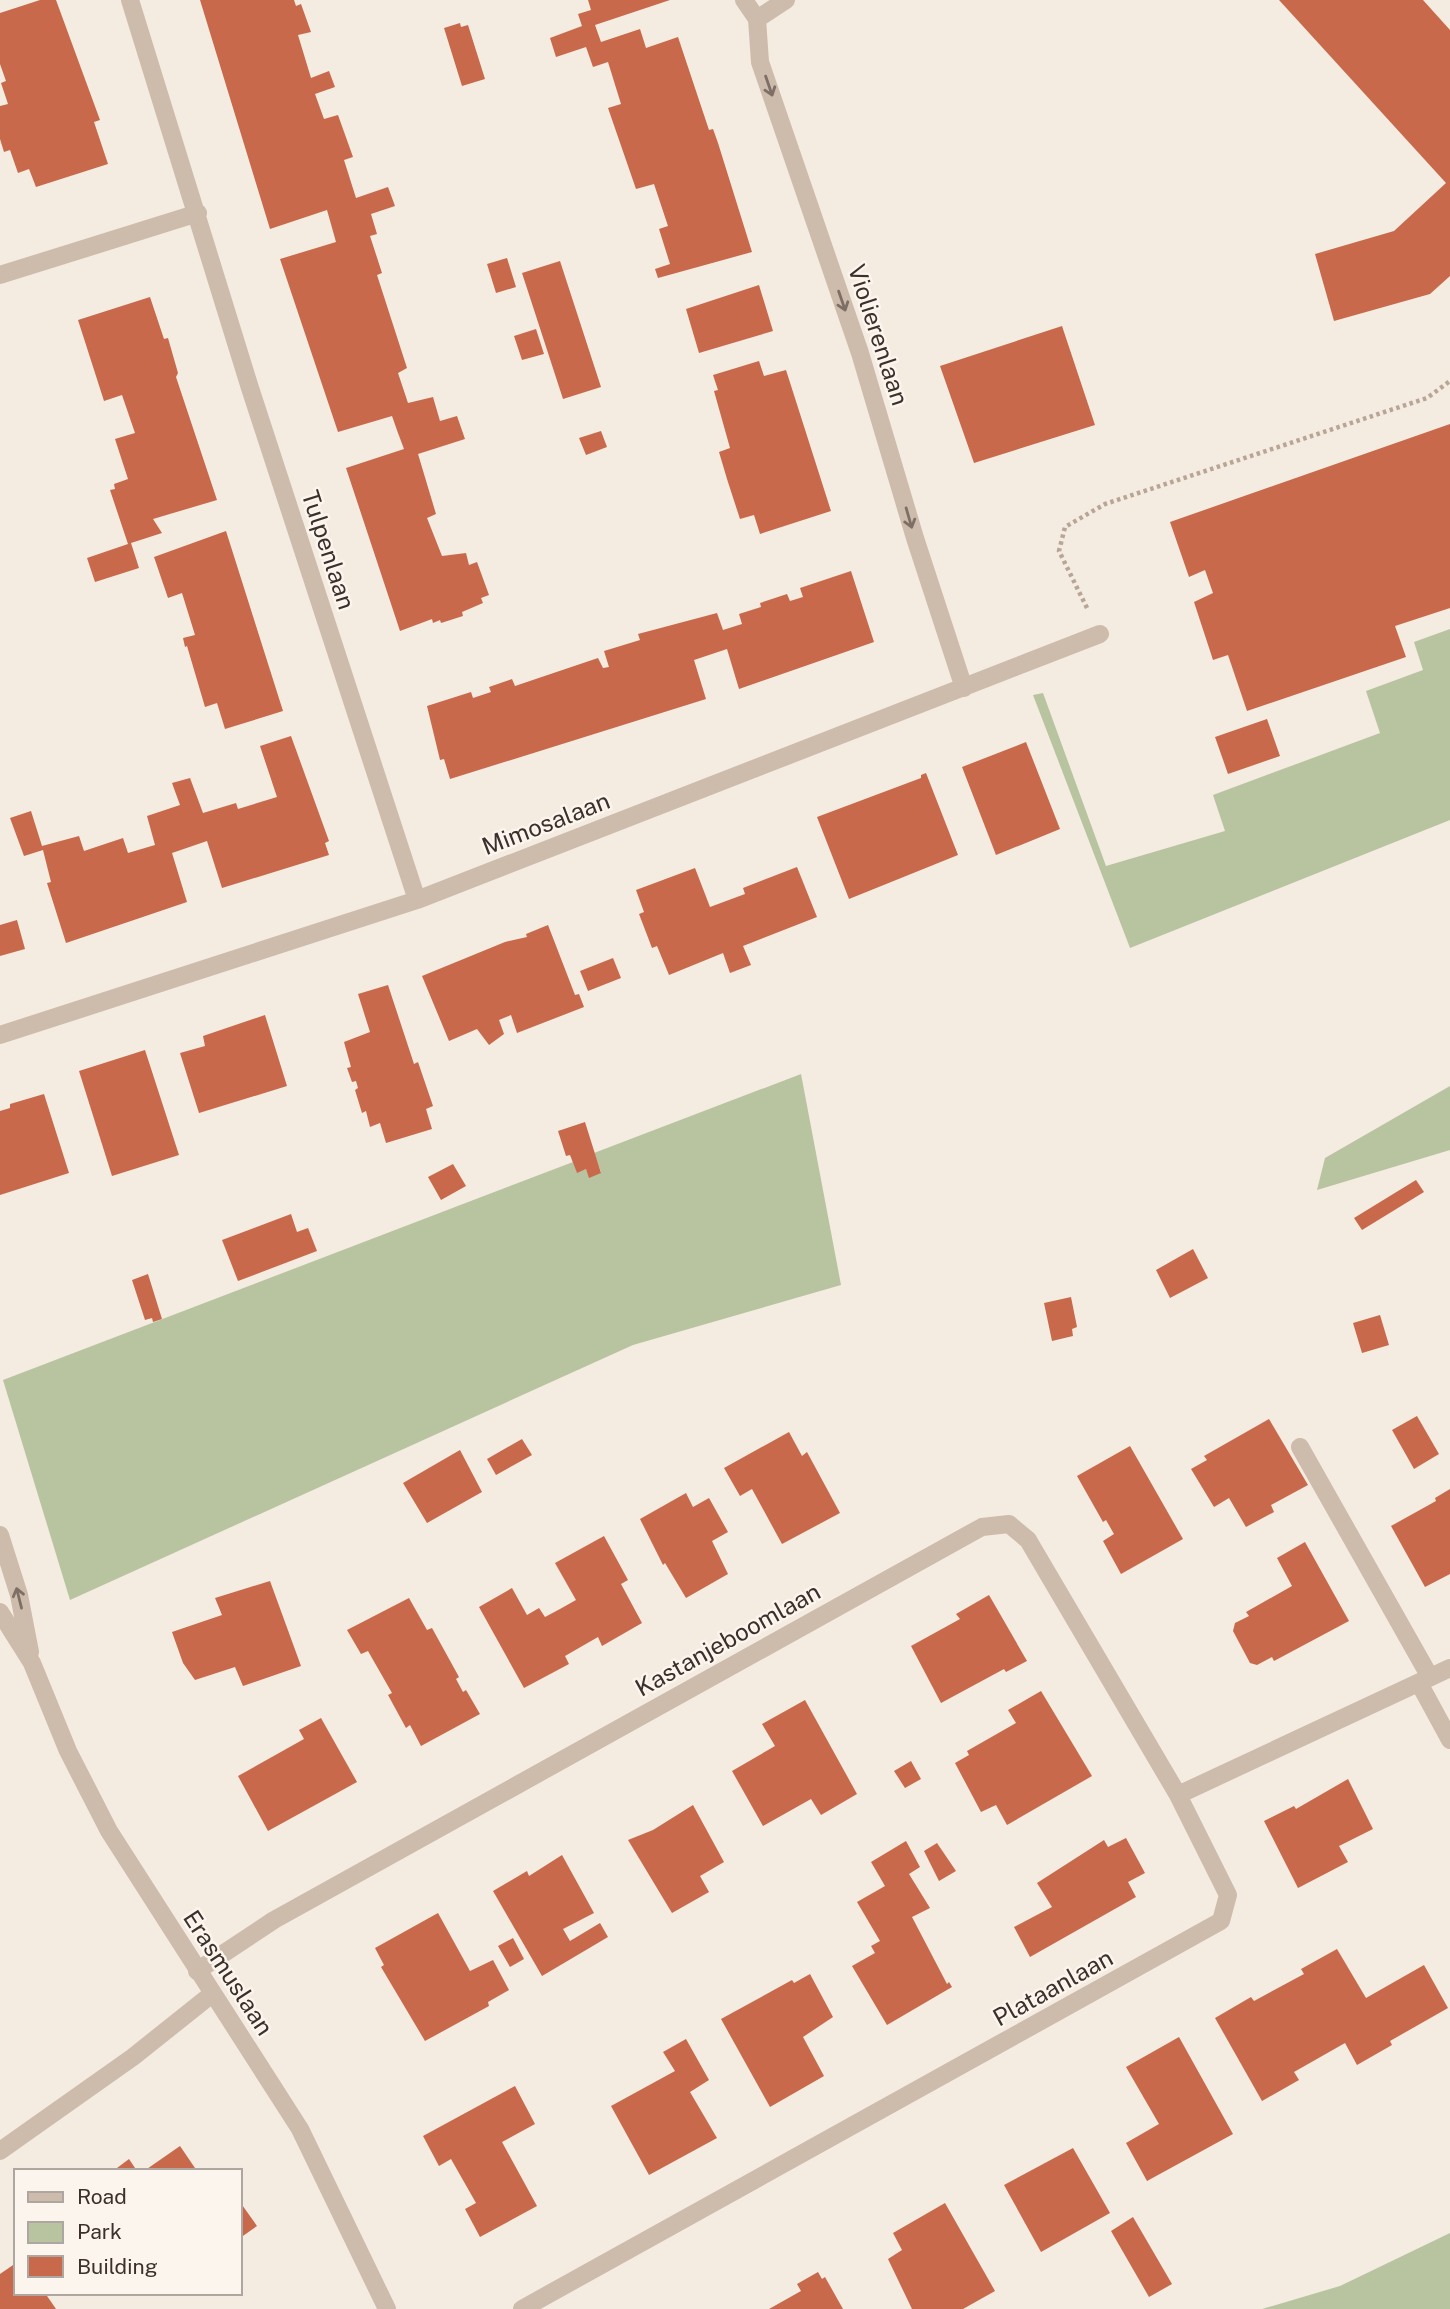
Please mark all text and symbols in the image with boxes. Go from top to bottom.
one-way arrow [764,74,776,96]
street label: Violierenlaan [843,261,915,409]
one-way arrow [837,289,850,311]
street label: Tulpenlaan [297,487,361,613]
one-way arrow [903,507,916,529]
street label: Mimosalaan [478,786,613,860]
street label: Kastanjeboomlaan [630,1577,825,1702]
one-way arrow [12,1587,25,1610]
street label: Erasmuslaan [178,1905,280,2040]
street label: Plataanlaan [988,1943,1117,2031]
legend [14,2169,242,2295]
text: Road [77,2184,127,2209]
text: Park [77,2219,122,2244]
text: Building [77,2254,158,2279]

